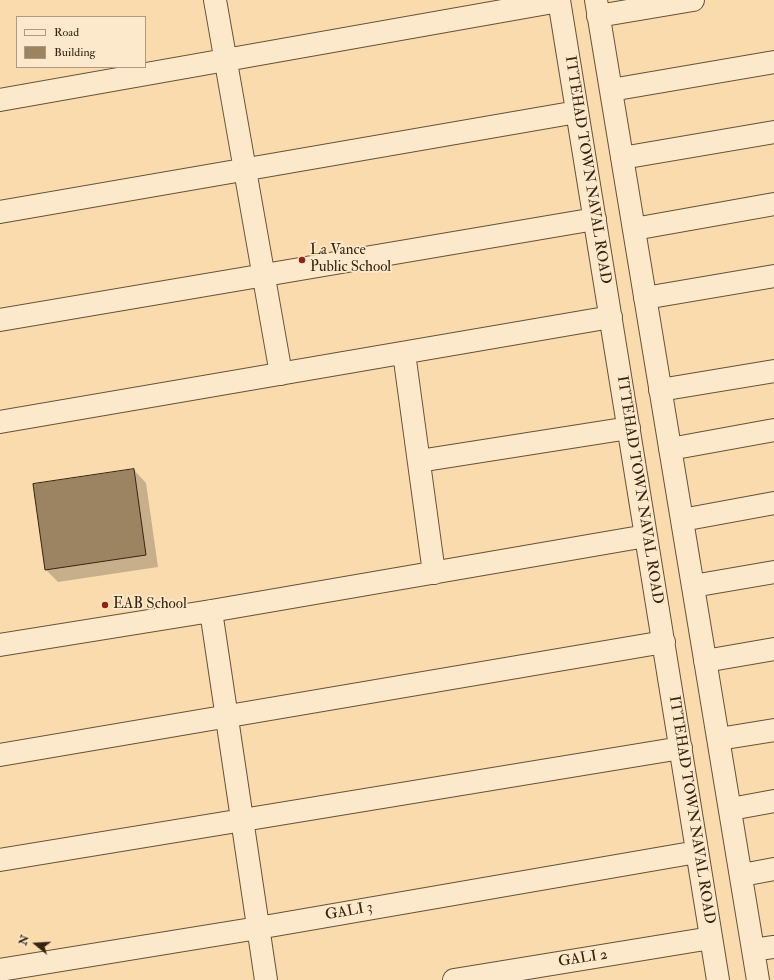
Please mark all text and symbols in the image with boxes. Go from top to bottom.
legend [16,16,146,68]
text: Road [54,25,79,40]
text: Building [54,45,95,60]
street label: ITTEHAD TOWN NAVAL ROAD [560,55,614,285]
place label: La Vance Public School [310,242,391,277]
marker: La Vance Public School [297,255,307,265]
street label: ITTEHAD TOWN NAVAL ROAD [612,375,666,605]
place label: EAB School [113,596,187,614]
marker: EAB School [100,600,110,610]
street label: ITTEHAD TOWN NAVAL ROAD [664,695,718,925]
street label: GALI 3 [324,899,374,925]
north arrow [16,924,56,964]
text: N [16,933,32,947]
street label: GALI 2 [557,946,609,972]

